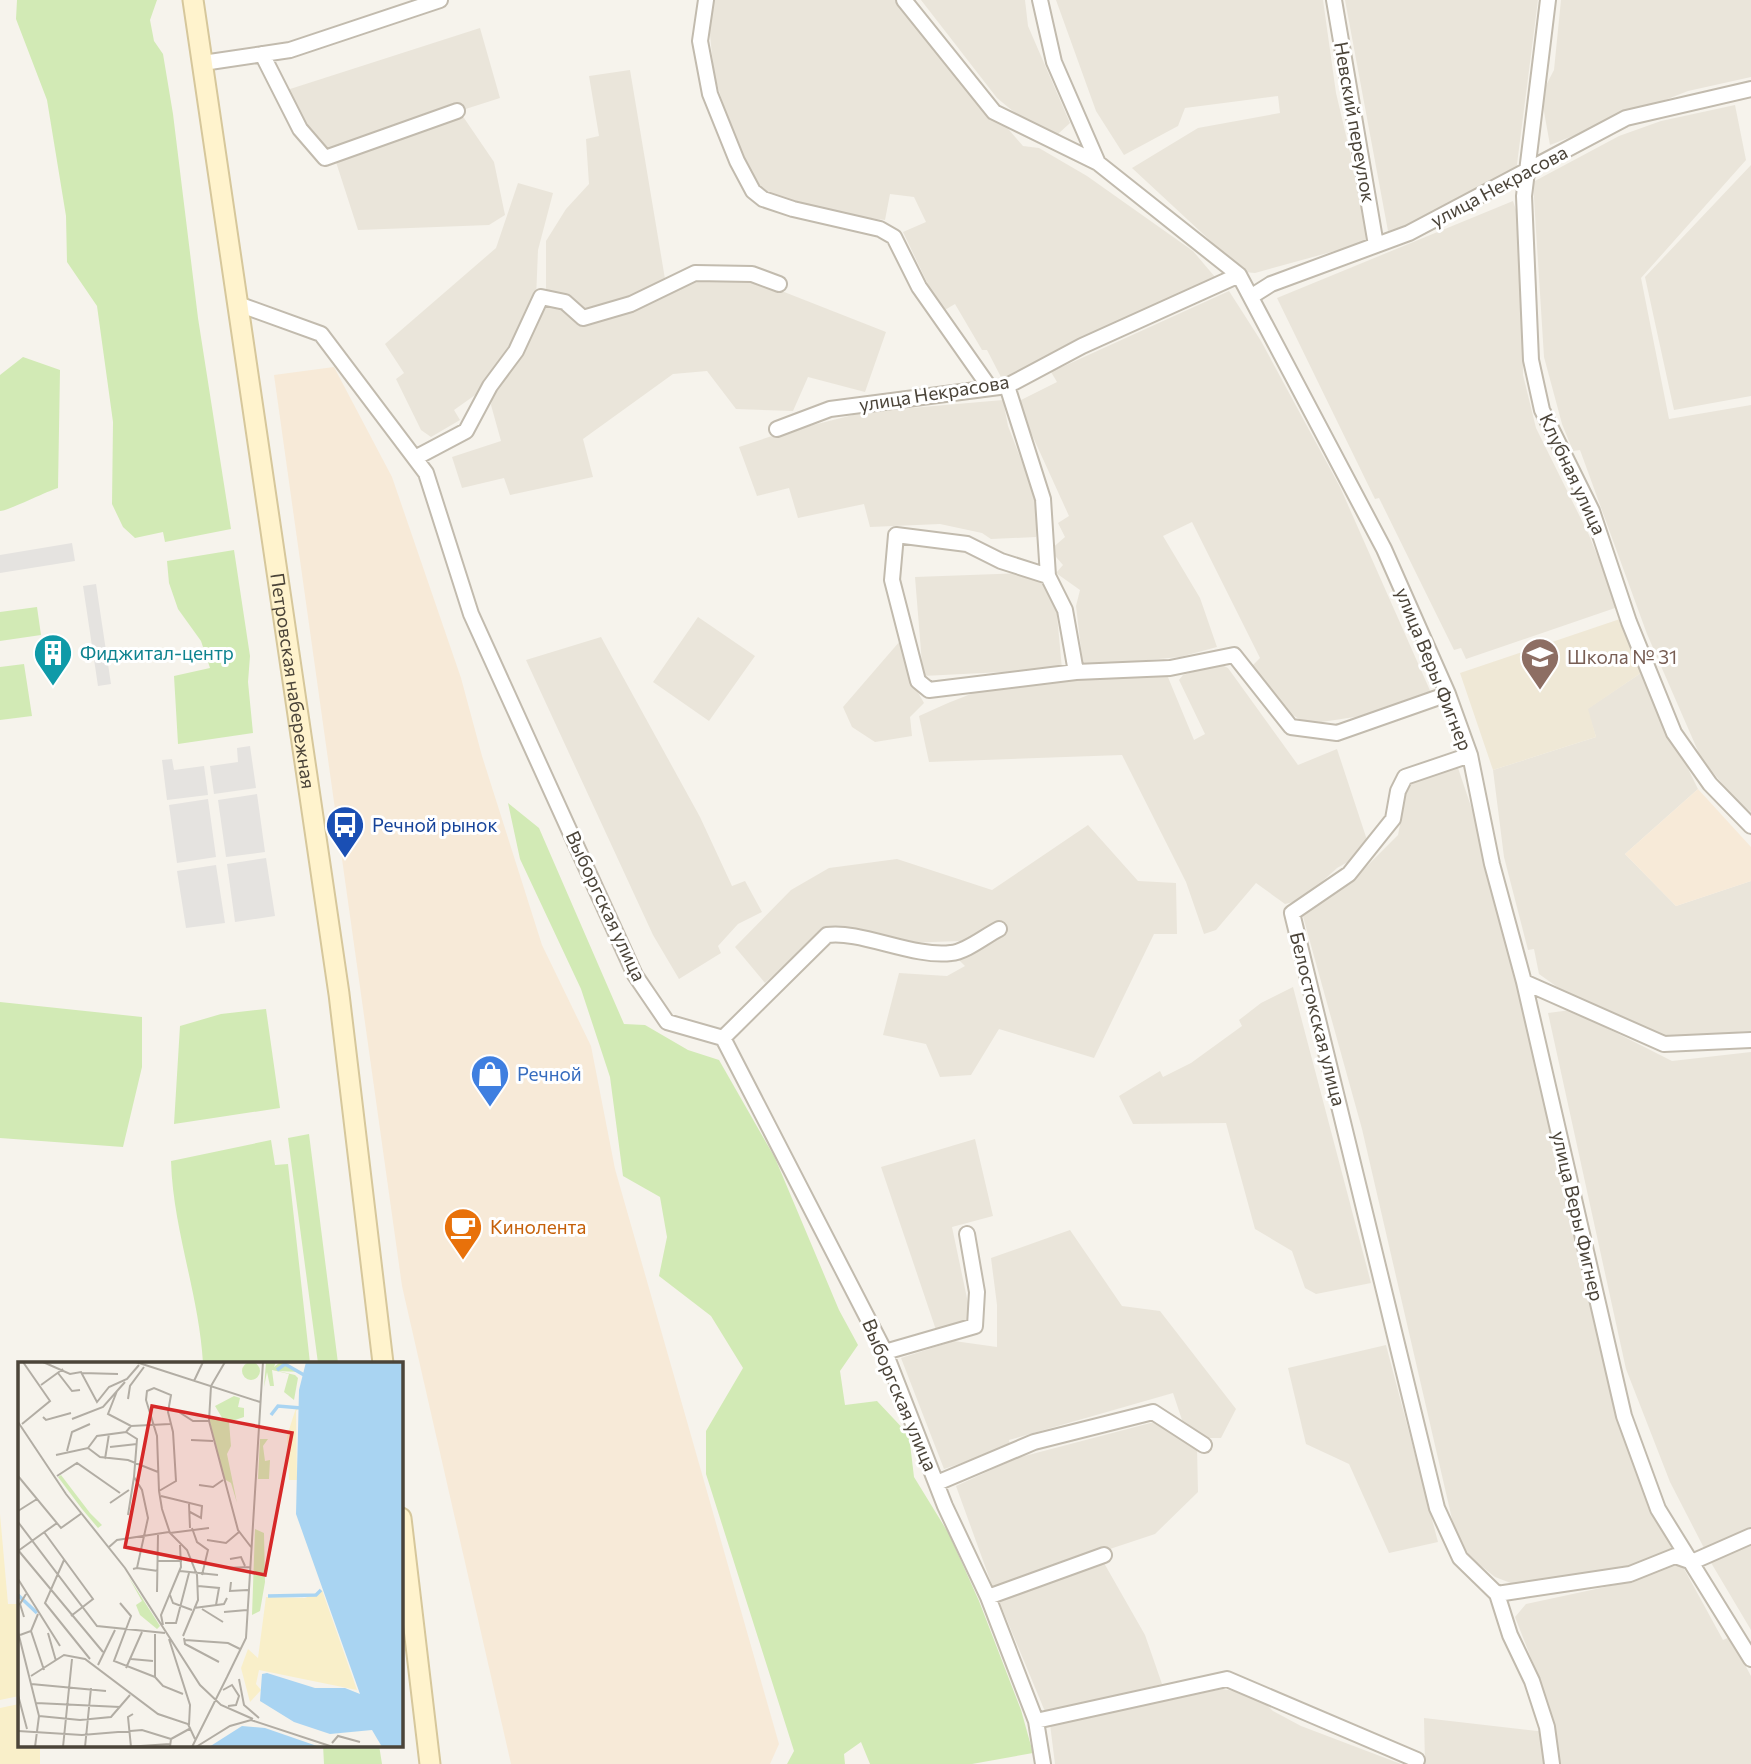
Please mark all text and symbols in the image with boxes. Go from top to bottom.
street label: Невский переулок [1330,40,1381,204]
street label: улица Некрасова [1426,140,1571,231]
street label: улица Некрасова [857,369,1011,416]
street label: Клубная улица [1535,409,1612,538]
street label: Петровская набережная [266,571,321,790]
street label: улица Веры Фигнер [1391,584,1478,754]
building icon: Фиджитал-центр [32,632,74,687]
school or university icon: Школа № 31 [1519,636,1561,691]
place label: Фиджитал-центр [80,641,234,664]
place label: Школа № 31 [1567,645,1677,668]
bus stop icon: Речной рынок [324,804,366,859]
place label: Речной рынок [372,813,498,836]
street label: Выборгская улица [562,827,651,985]
street label: Белостокская улица [1286,929,1351,1108]
shop icon: Речной [469,1053,511,1108]
place label: Речной [517,1062,582,1085]
street label: улица Веры Фигнер [1548,1129,1609,1303]
cafe icon: Кинолента [442,1206,484,1261]
place label: Кинолента [490,1215,586,1238]
street label: Выборгская улица [858,1315,943,1474]
inset map [18,1362,402,1746]

